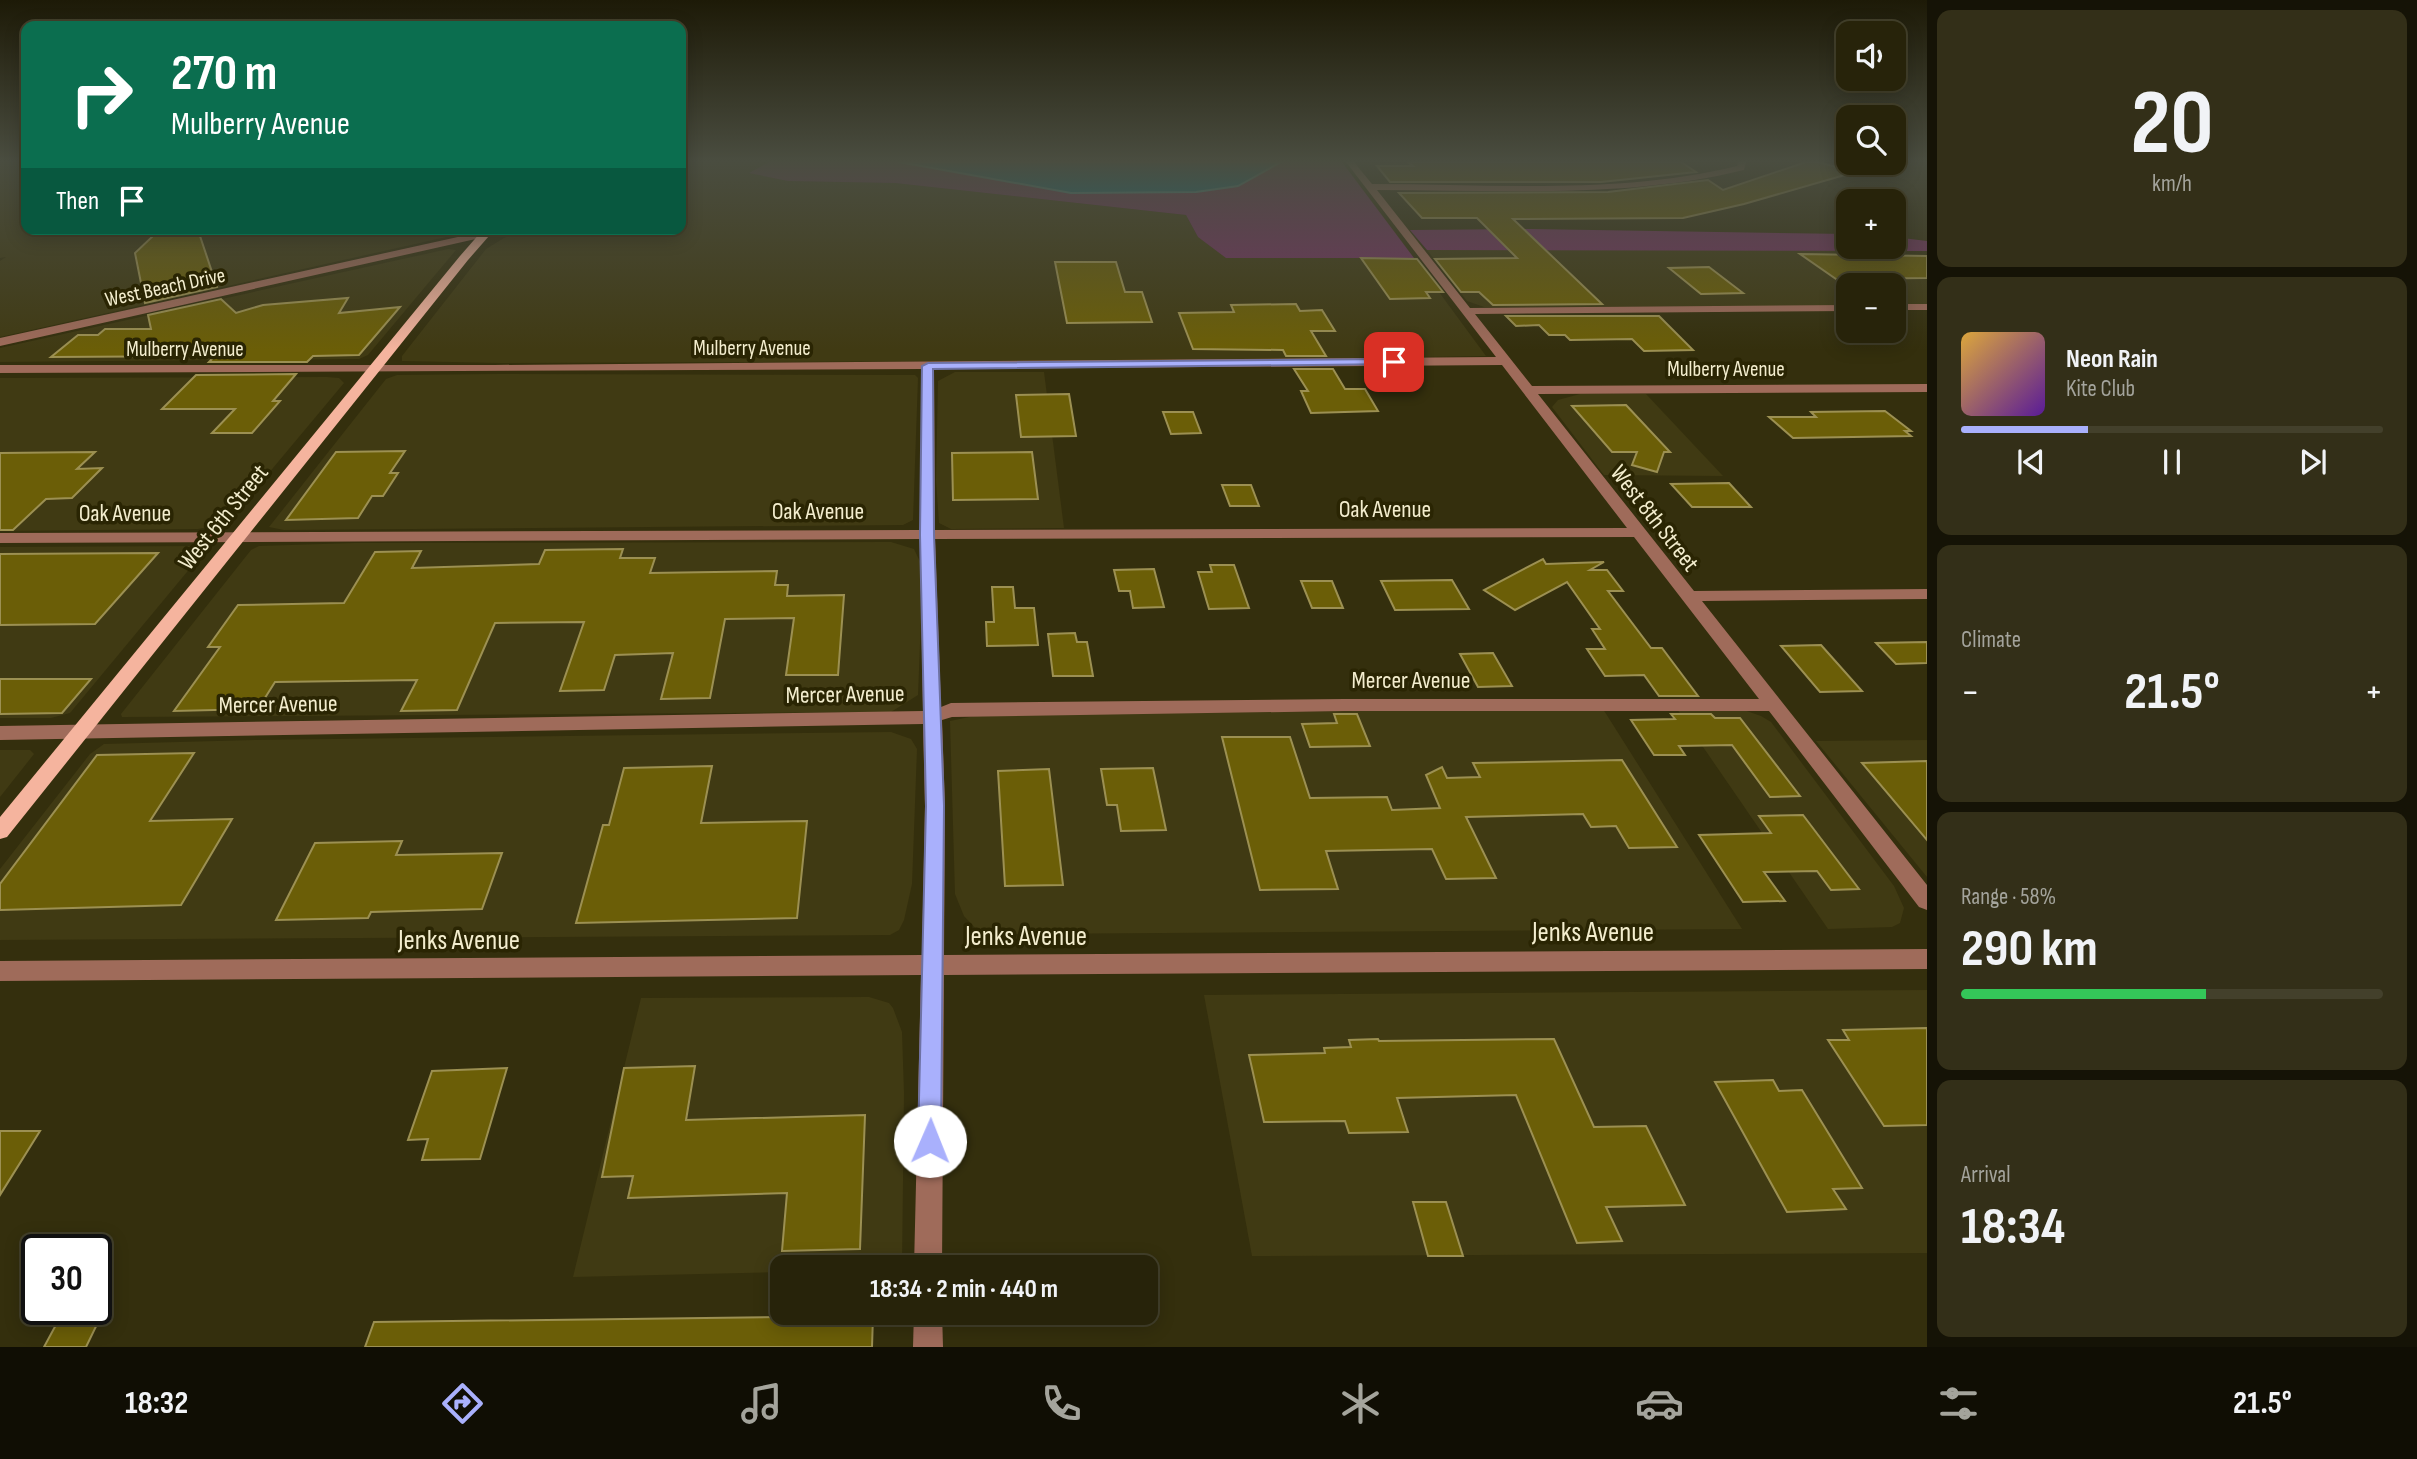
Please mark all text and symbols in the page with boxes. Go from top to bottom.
map controls [1836,21,1906,343]
button: sound [1836,21,1906,91]
text: 270 m [171,45,277,104]
icon: right [56,49,147,140]
text: 20 [2130,70,2214,179]
text: Mulberry Avenue [171,105,350,144]
button: search [1836,105,1906,175]
text: km/h [2152,170,2192,198]
icon: arrive [113,182,151,220]
text: Then [56,186,99,217]
button: + [1836,189,1906,259]
street label: West Beach Drive [103,263,228,312]
button: − [1836,273,1906,343]
pin [1364,332,1424,392]
street label: Mulberry Avenue [693,336,811,361]
street label: Mulberry Avenue [126,337,244,362]
icon: arrive [1375,343,1413,381]
text: Neon Rain [2066,344,2158,375]
street label: Mulberry Avenue [1667,357,1785,382]
text: Kite Club [2066,375,2135,403]
icon: previous [2012,443,2050,481]
icon: pause [2153,443,2191,481]
icon: next [2294,443,2332,481]
street label: West 6th Street [172,459,275,576]
street label: West 8th Street [1604,459,1705,577]
street label: Oak Avenue [1339,495,1431,524]
street label: Oak Avenue [772,497,864,526]
street label: Oak Avenue [79,499,171,528]
text: Climate [1961,626,2021,654]
text: 21.5° [2124,661,2220,724]
street label: Mercer Avenue [1352,666,1470,695]
text: − [1961,670,1980,715]
text: + [2364,670,2383,715]
street label: Mercer Avenue [785,679,905,710]
street label: Mercer Avenue [218,689,338,720]
text: Range · 58% [1961,883,2056,911]
street label: Jenks Avenue [1531,916,1654,949]
text: 290 km [1961,918,2098,981]
street label: Jenks Avenue [964,920,1087,953]
street label: Jenks Avenue [397,924,520,957]
position arrow [893,1104,967,1178]
text: Arrival [1961,1161,2010,1189]
text: 18:34 [1961,1196,2065,1259]
speed limit sign: 30 [21,1234,112,1325]
text: 18:34 · 2 min · 440 m [870,1274,1058,1305]
icon: directions [438,1379,487,1428]
icon: music [737,1379,786,1428]
icon: phone [1037,1379,1086,1428]
icon: climate [1336,1379,1385,1428]
icon: car [1635,1379,1684,1428]
icon: filters [1934,1379,1983,1428]
text: 18:32 [125,1384,188,1423]
text: 21.5° [2233,1384,2292,1423]

